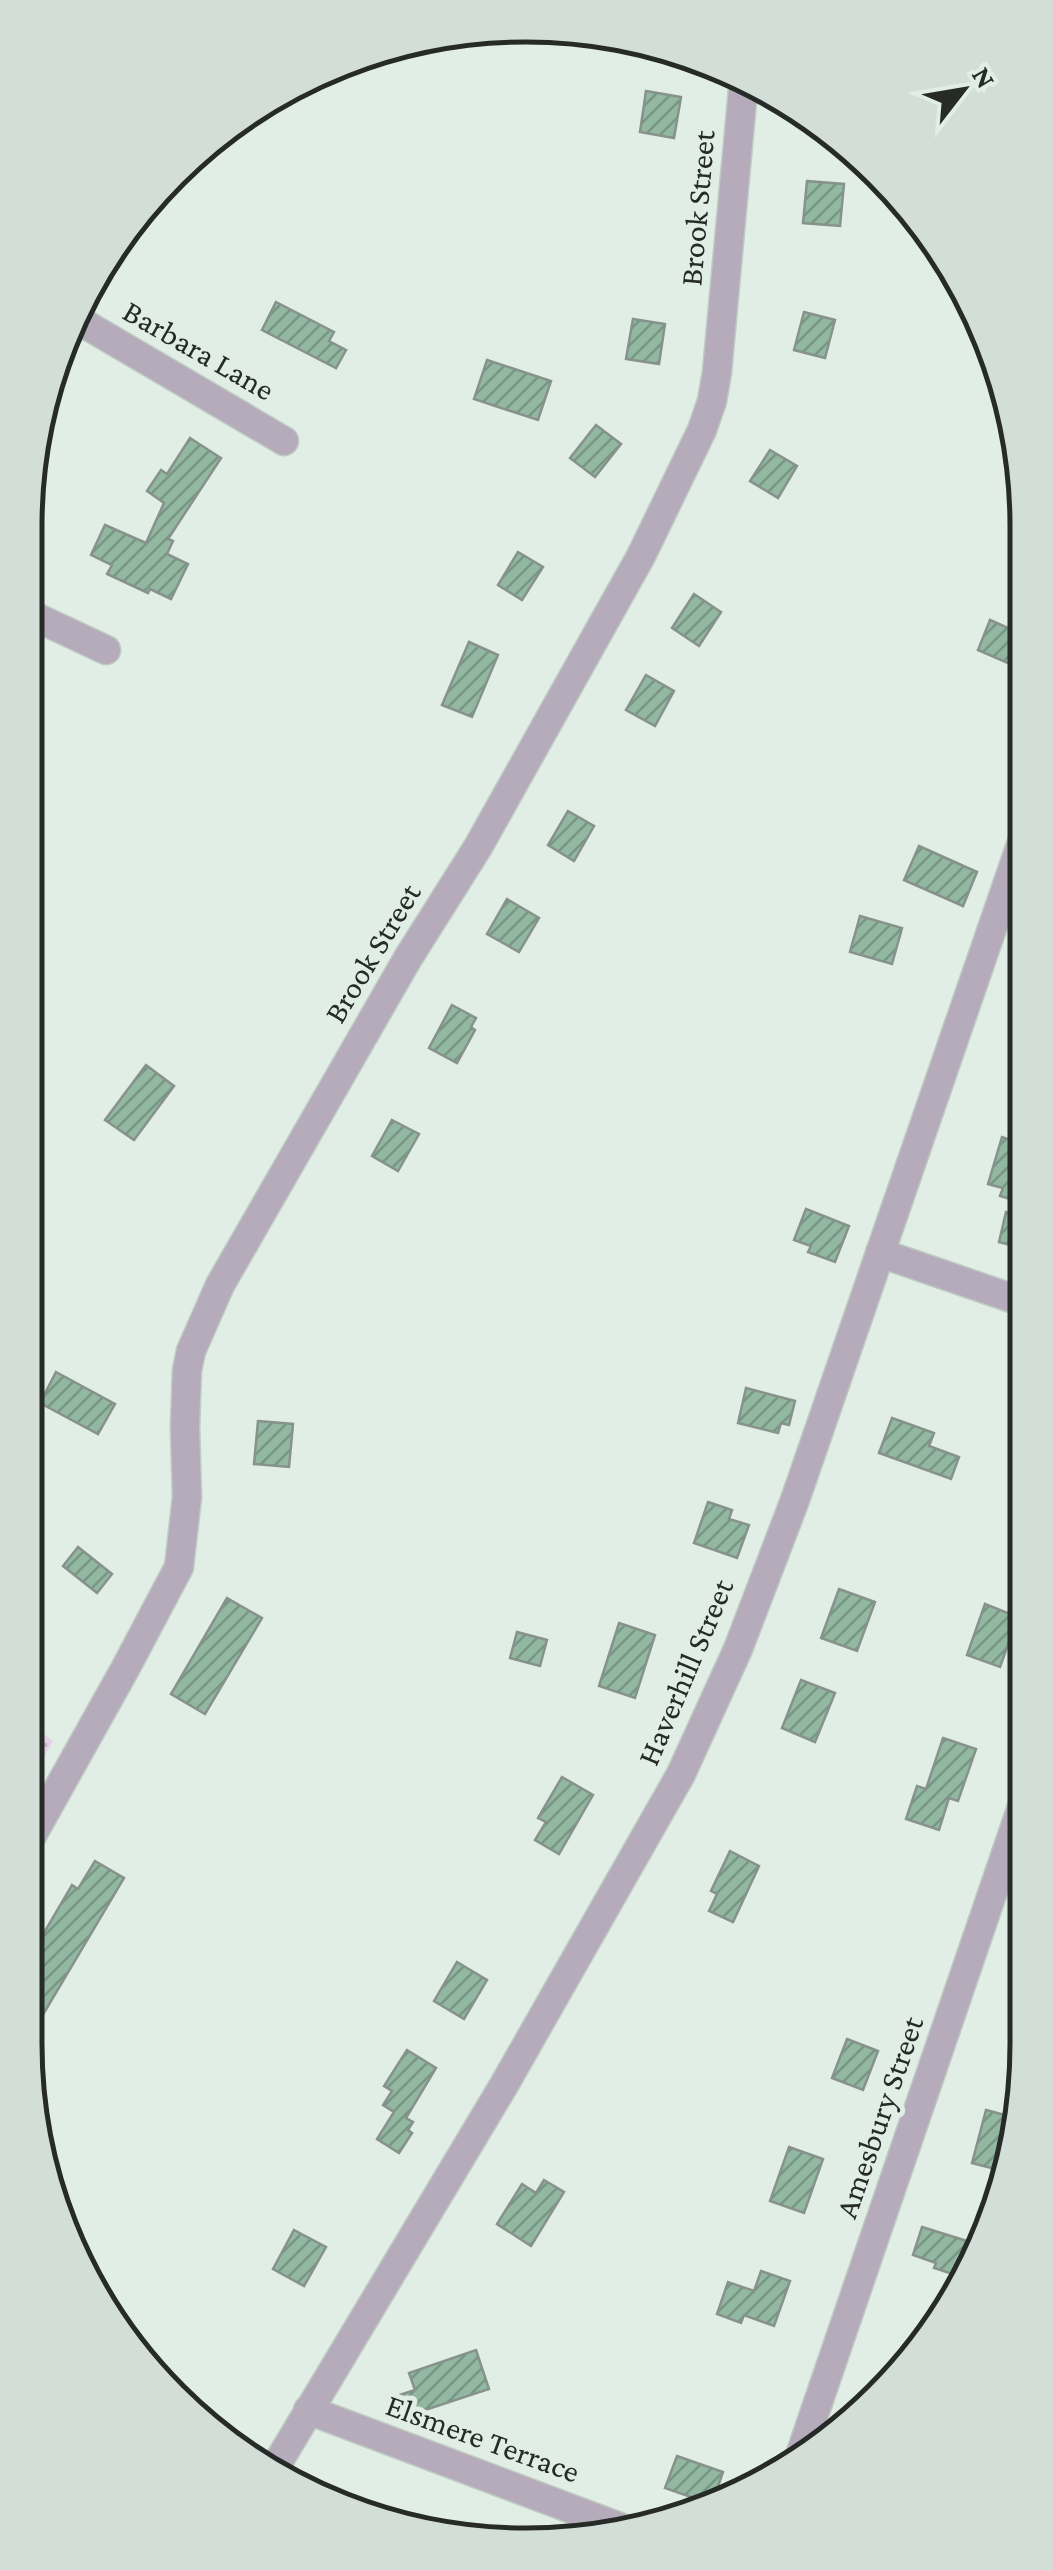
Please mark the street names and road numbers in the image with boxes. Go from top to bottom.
street label: Brook Street [672,128,722,287]
street label: Barbara Lane [117,292,281,408]
street label: Brook Street [316,876,428,1029]
street label: Haverhill Street [630,1573,741,1770]
street label: Amesbury Street [828,2011,930,2223]
street label: Elsmere Terrace [381,2386,585,2490]

